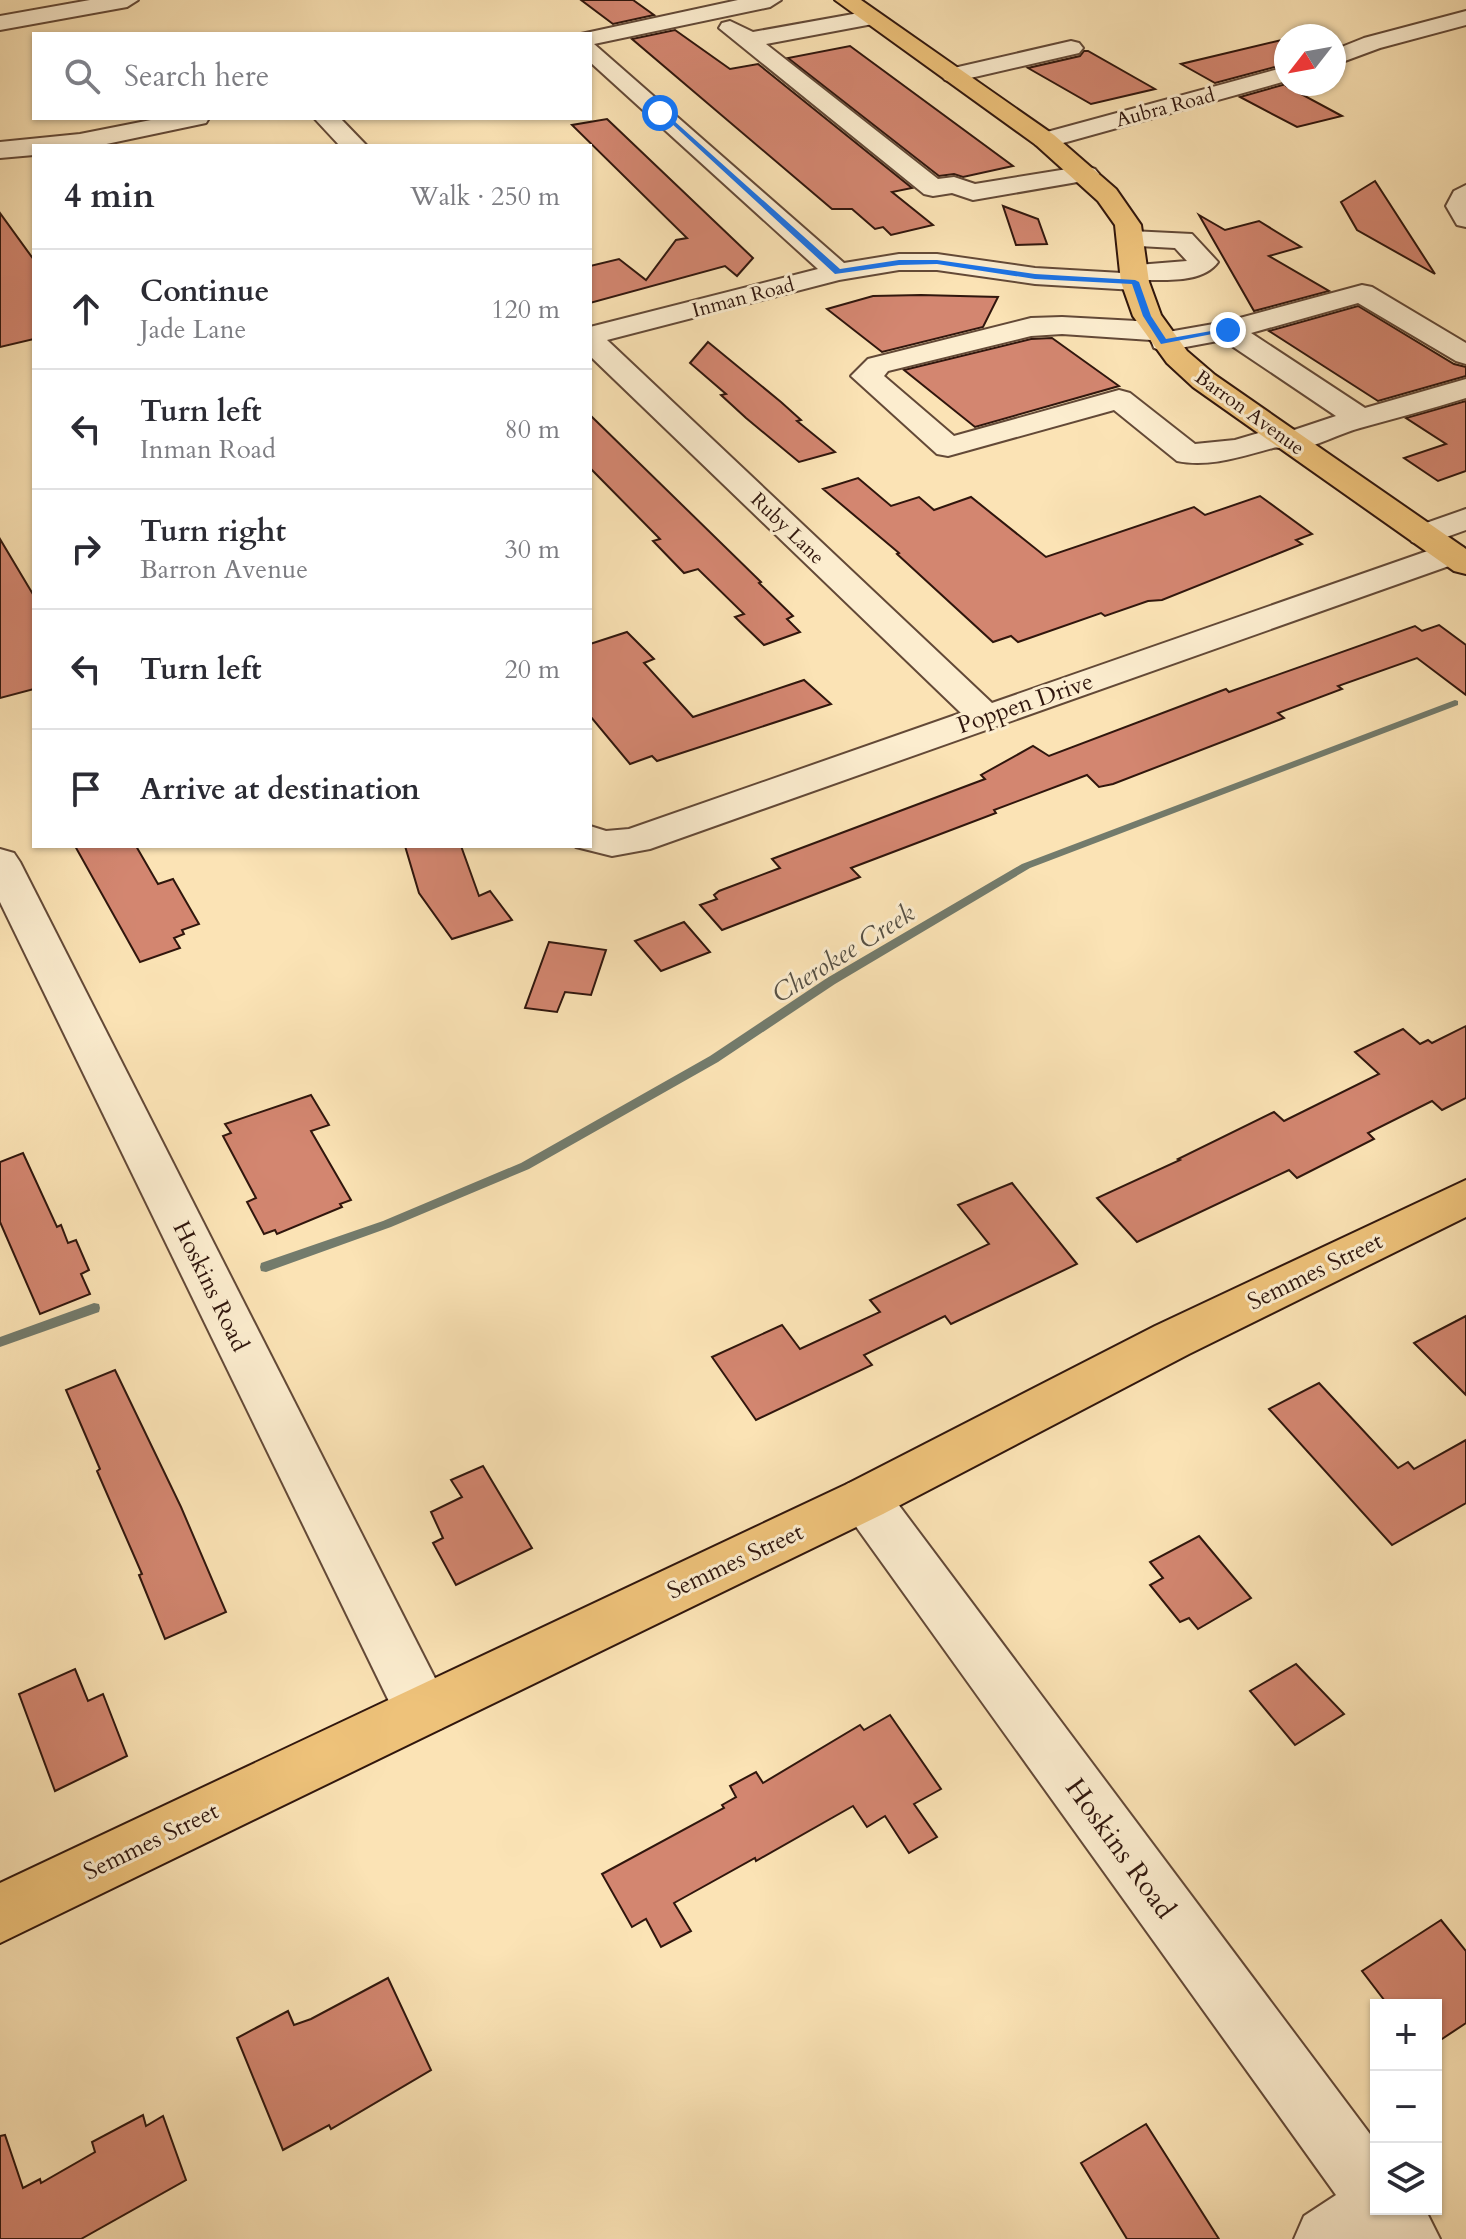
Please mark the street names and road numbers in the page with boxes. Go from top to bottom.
street label: Aubra Road [1113,81,1218,134]
street label: Inman Road [689,271,797,324]
street label: Barron Avenue [1189,364,1310,461]
street label: Ruby Lane [745,486,830,570]
street label: Poppen Drive [953,665,1098,742]
street label: Hoskins Road [165,1215,256,1357]
street label: Semmes Street [1242,1224,1389,1318]
street label: Semmes Street [662,1515,809,1607]
street label: Hoskins Road [1056,1771,1184,1927]
street label: Semmes Street [78,1794,225,1888]

